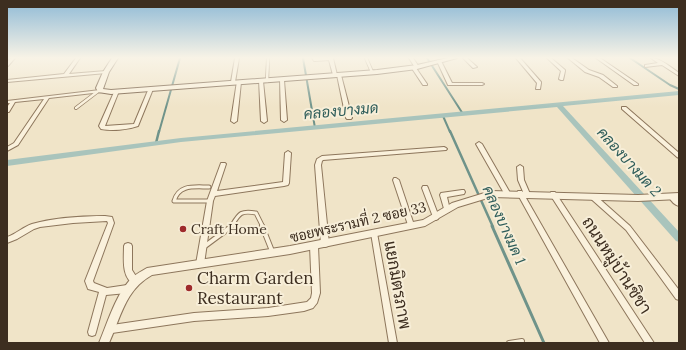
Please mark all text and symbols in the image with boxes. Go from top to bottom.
water label: คลองบางมด [303,98,379,123]
water label: คลองบางมด 2 [593,123,666,200]
water label: คลองบางมด 1 [479,182,530,267]
street label: ซอยพระรามที่ 2 ซอย 33 [287,195,428,246]
street label: ถนนหมู่บ้านชิชา [577,212,657,318]
place label: Craft Home [191,220,267,238]
marker: Craft Home [178,224,188,234]
street label: แยกมิตรภาพ [379,239,417,331]
place label: Charm Garden Restaurant [197,267,314,309]
marker: Charm Garden Restaurant [184,283,194,293]

